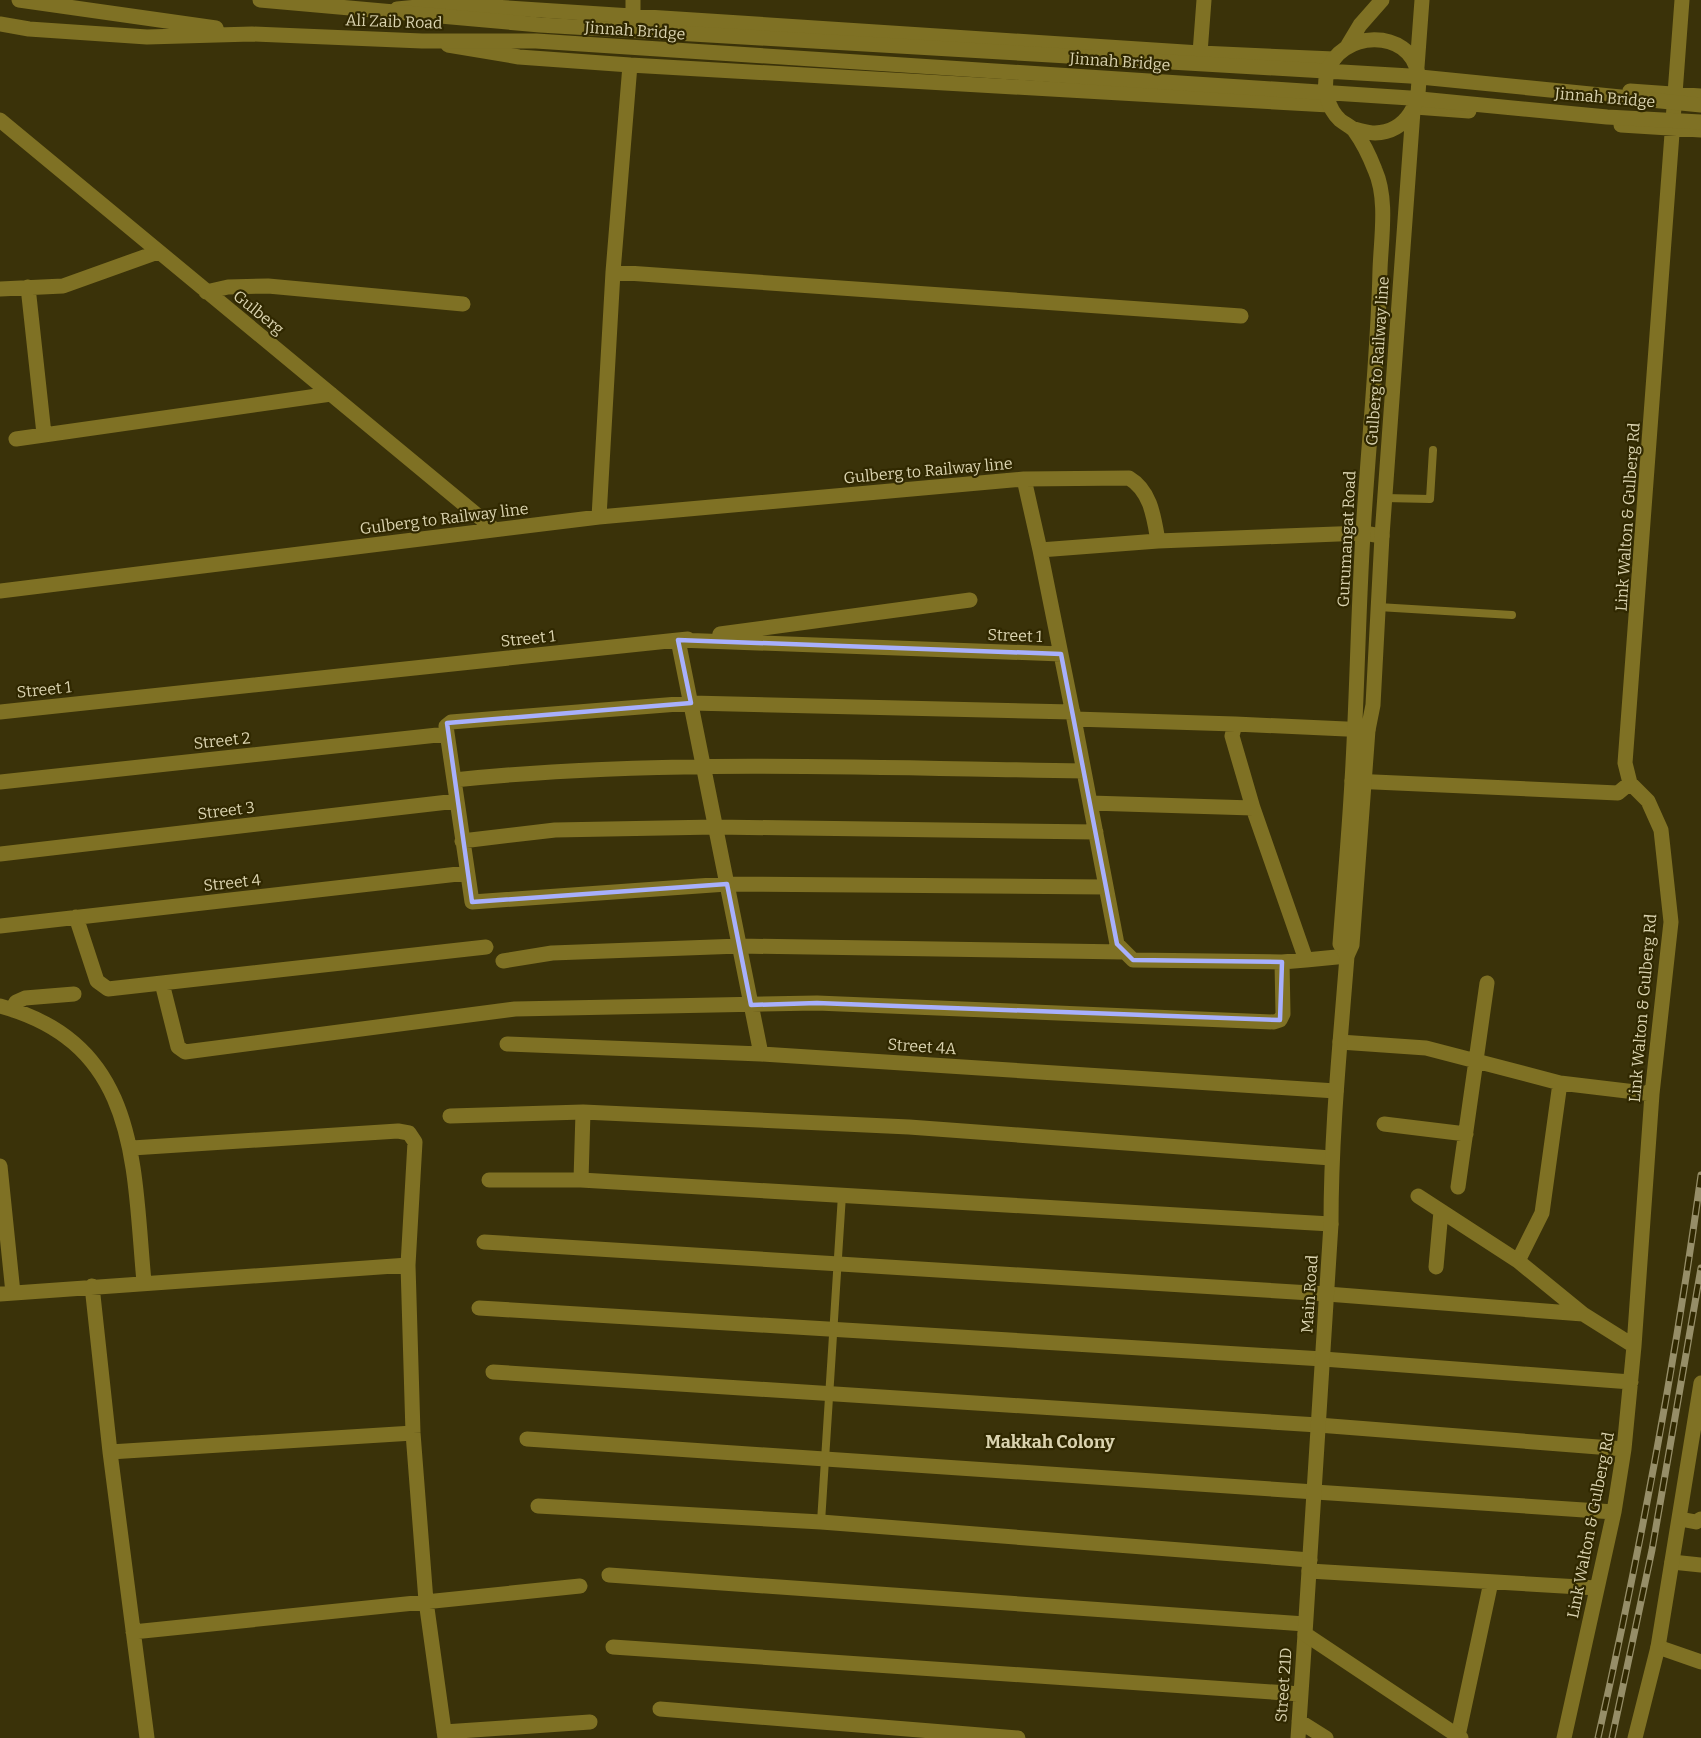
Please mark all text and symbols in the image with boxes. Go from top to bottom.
street label: Ali Zaib Road [345,10,443,33]
street label: Jinnah Bridge [583,17,686,43]
street label: Jinnah Bridge [1068,48,1171,74]
street label: Jinnah Bridge [1553,84,1656,111]
street label: Gulberg to Railway line [1362,276,1393,446]
street label: Gulberg [229,286,288,339]
street label: Link Walton & Gulberg Rd [1611,421,1644,612]
street label: Gulberg to Railway line [843,454,1013,487]
street label: Gurumangat Road [1333,470,1360,608]
street label: Gulberg to Railway line [359,499,529,538]
street label: Street 1 [987,625,1043,646]
street label: Street 1 [500,626,557,651]
street label: Street 1 [16,677,73,702]
street label: Street 2 [193,728,251,753]
street label: Street 3 [196,798,256,823]
street label: Street 4 [202,870,262,895]
street label: Link Walton & Gulberg Rd [1625,912,1660,1103]
street label: Street 4A [887,1035,958,1058]
street label: Main Road [1297,1254,1322,1334]
street label: Link Walton & Gulberg Rd [1563,1430,1618,1620]
district label: Makkah Colony [985,1431,1116,1453]
street label: Street 21D [1271,1647,1296,1723]

